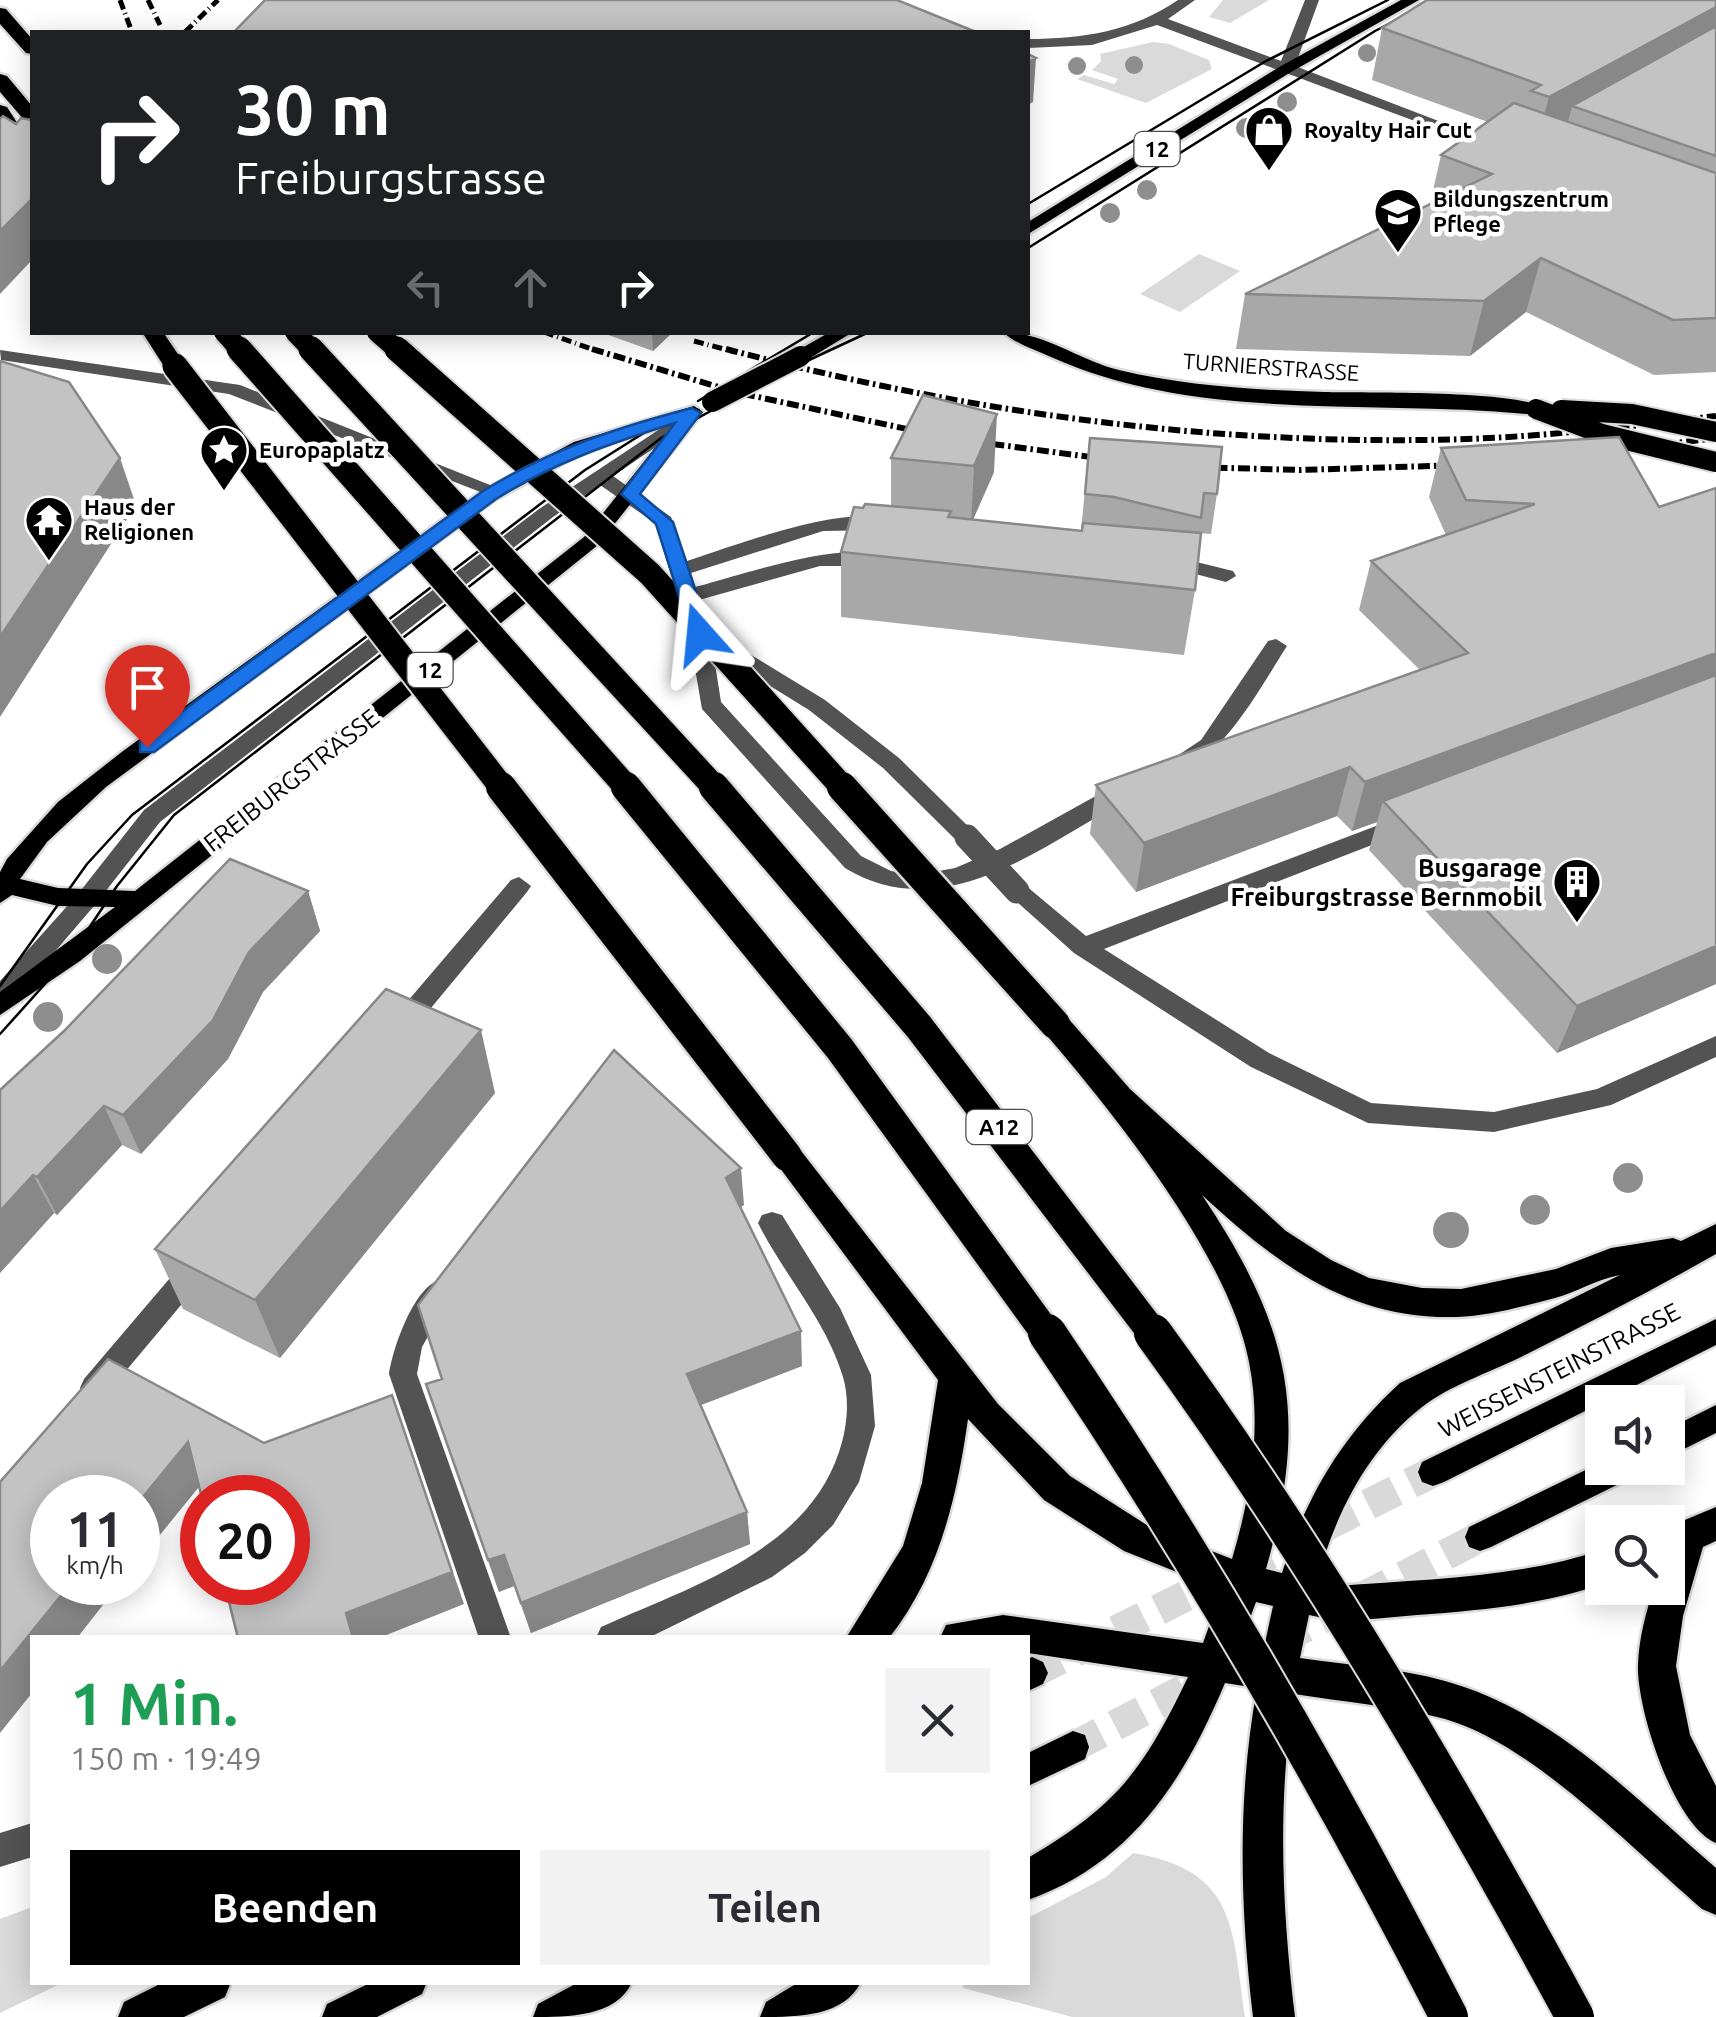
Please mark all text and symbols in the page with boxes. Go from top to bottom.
icon: right [70,70,200,200]
text: 30 m [235,70,391,148]
shop icon: Royalty Hair Cut [1243,104,1295,172]
place label: Royalty Hair Cut [1304,117,1472,142]
road number: 12 [1134,132,1180,166]
text: Freiburgstrasse [235,152,547,203]
school or university icon: Bildungszentrum Pflege [1372,186,1424,254]
place label: Bildungszentrum Pflege [1433,186,1609,236]
icon: left [398,260,453,315]
icon: ahead [503,260,558,315]
icon: right [608,260,663,315]
street label: TURNIERSTRASSE [1182,348,1360,385]
place icon: Europaplatz [198,424,250,492]
place label: Europaplatz [259,437,385,462]
temple icon: Haus der Religionen [23,494,75,562]
place label: Haus der Religionen [84,494,194,544]
position arrow [648,582,752,686]
pin [105,645,190,748]
road number: 12 [408,653,452,687]
icon: arrive [120,660,175,715]
street label: FREIBURGSTRASSE [198,703,384,857]
place label: Busgarage Freiburgstrasse Bernmobil [1230,854,1542,911]
building icon: Busgarage Freiburgstrasse Bernmobil [1551,856,1603,924]
road number: A12 [966,1110,1032,1144]
street label: WEISSENSTEINSTRASSE [1434,1297,1684,1443]
map controls [1585,1385,1685,1605]
button: sound [1585,1385,1685,1485]
speed limit sign: 20 [180,1475,310,1605]
text: 11 [67,1500,123,1556]
button: search [1585,1505,1685,1605]
text: km/h [66,1551,124,1579]
button: close [885,1668,990,1773]
text: 1 Min. [70,1669,238,1736]
text: 150 m · 19:49 [70,1740,262,1776]
button: Beenden [70,1850,520,1965]
button: Teilen [540,1850,990,1965]

